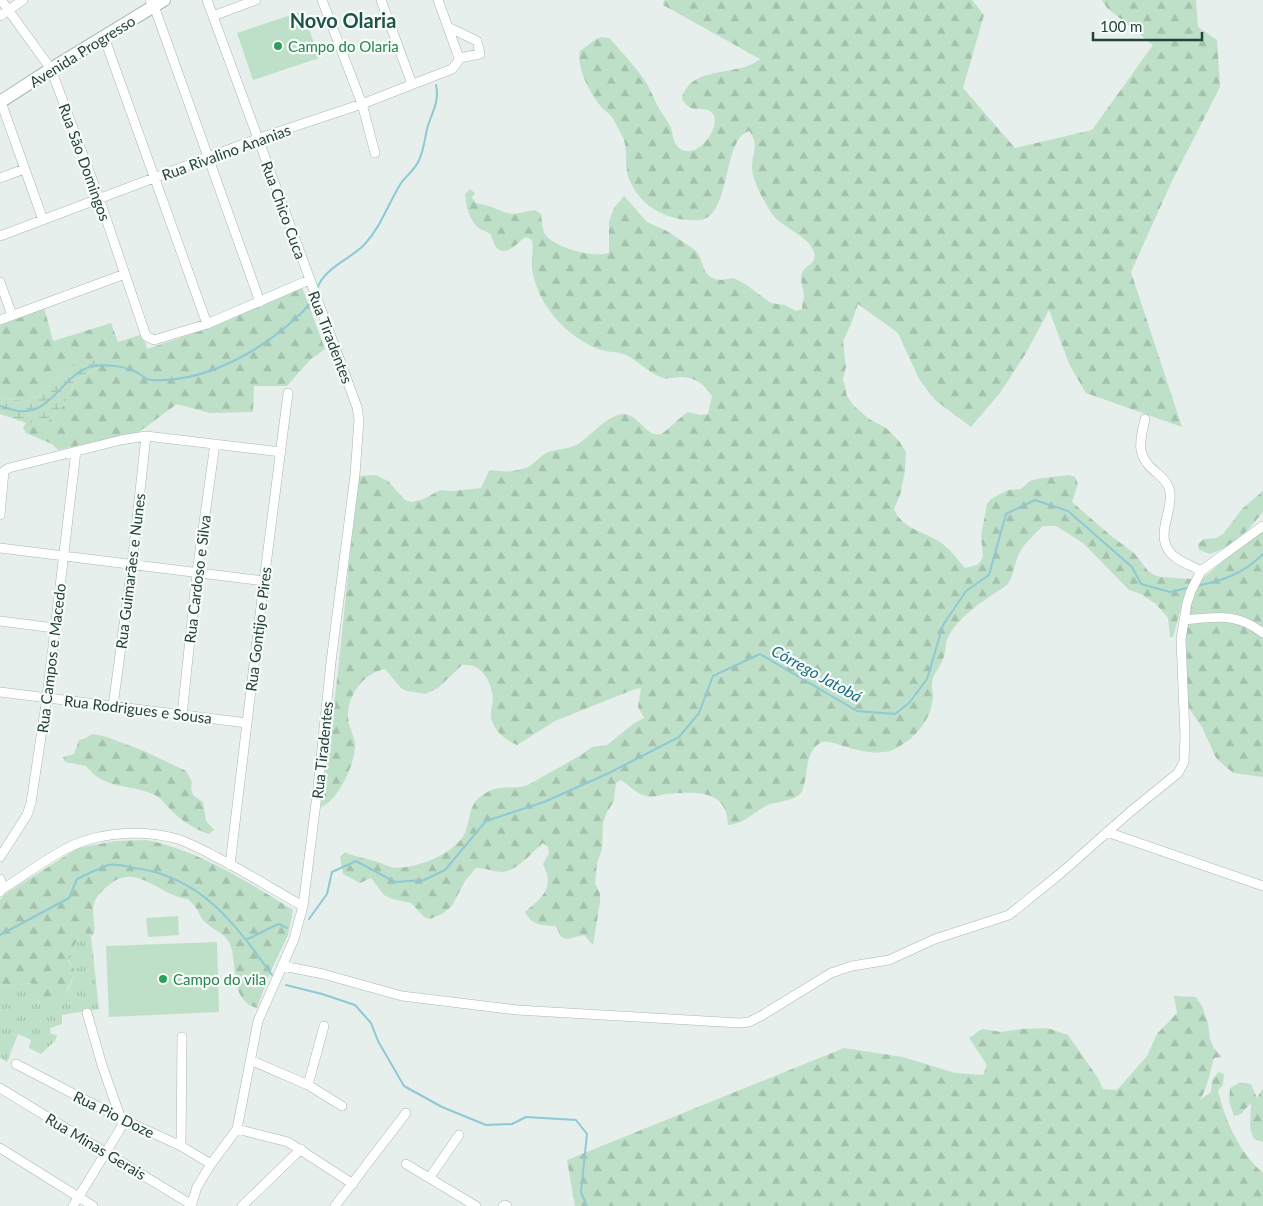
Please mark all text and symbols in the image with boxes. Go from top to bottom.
district label: Novo Olaria [290,8,396,32]
scale bar [1093,10,1202,42]
street label: Avenida Progresso [26,11,138,91]
text: 100 m [1100,17,1142,35]
place label: Campo do Olaria [288,37,399,55]
marker: Campo do Olaria [272,40,284,52]
street label: Rua São Domingos [55,101,115,223]
street label: Rua Rivalino Ananias [159,120,293,184]
street label: Rua Chico Cuca [258,159,310,261]
street label: Rua Tiradentes [305,288,357,386]
street label: Rua Guimarães e Nunes [112,492,148,650]
street label: Rua Cardoso e Silva [180,514,214,644]
street label: Rua Gontijo e Pires [241,566,275,692]
street label: Rua Campos e Macedo [33,582,69,734]
water label: Córrego Jatobá [769,640,866,706]
street label: Rua Rodrigues e Sousa [63,691,213,727]
street label: Rua Tiradentes [308,700,336,800]
place label: Campo do vila [173,970,266,988]
marker: Campo do vila [157,973,169,985]
street label: Rua Pio Doze [71,1087,158,1141]
street label: Rua Minas Gerais [43,1109,149,1183]

